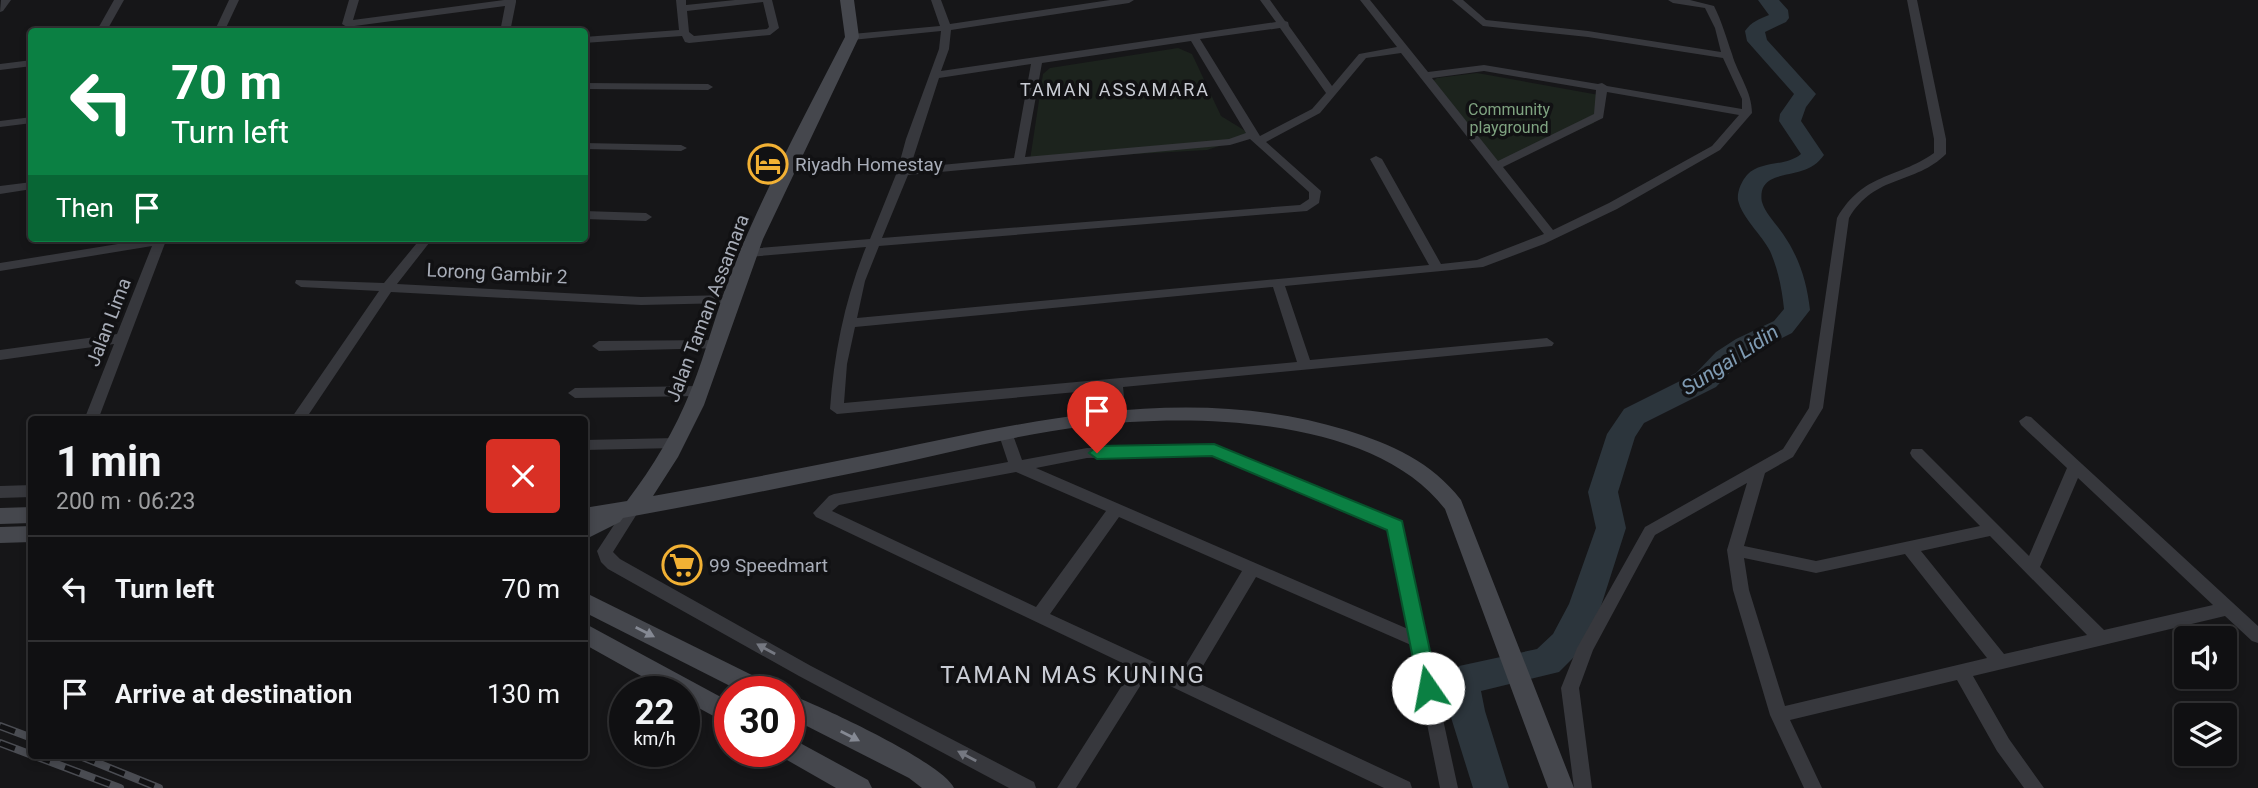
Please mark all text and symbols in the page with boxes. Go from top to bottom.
text: 70 m [171,54,282,111]
icon: left [56,56,147,147]
district label: TAMAN ASSAMARA [1020,79,1210,100]
park label: Community playground [1468,100,1550,137]
text: Turn left [171,113,289,151]
hotel icon: Riyadh Homestay [747,143,789,185]
place label: Riyadh Homestay [795,153,943,176]
icon: arrive [128,189,166,227]
text: Then [56,193,114,223]
street label: Jalan Taman Assamara [661,211,754,405]
street label: Lorong Gambir 2 [426,258,568,289]
street label: Jalan Lima [81,275,136,370]
water label: Sungai Lidin [1677,320,1783,400]
pin [1067,381,1127,453]
icon: arrive [1078,392,1116,430]
text: 1 min [56,437,162,486]
button: close [486,439,560,513]
text: 200 m · 06:23 [56,488,195,515]
supermarket icon: 99 Speedmart [661,544,703,586]
place label: 99 Speedmart [709,554,828,577]
icon: left [56,570,94,608]
text: Turn left [115,574,214,604]
text: 70 m [502,574,560,604]
one-way arrow [635,626,655,637]
map controls [2174,626,2237,766]
button: sound [2174,626,2237,689]
one-way arrow [756,643,776,655]
position arrow [1391,651,1465,725]
district label: TAMAN MAS KUNING [940,661,1206,689]
icon: arrive [56,675,94,713]
speed limit sign: 30 [714,676,805,767]
text: Arrive at destination [115,679,352,709]
text: 130 m [487,679,560,709]
text: 22 [634,692,675,733]
button: layers [2174,703,2237,766]
text: km/h [633,728,676,749]
one-way arrow [840,730,860,741]
one-way arrow [957,750,977,762]

